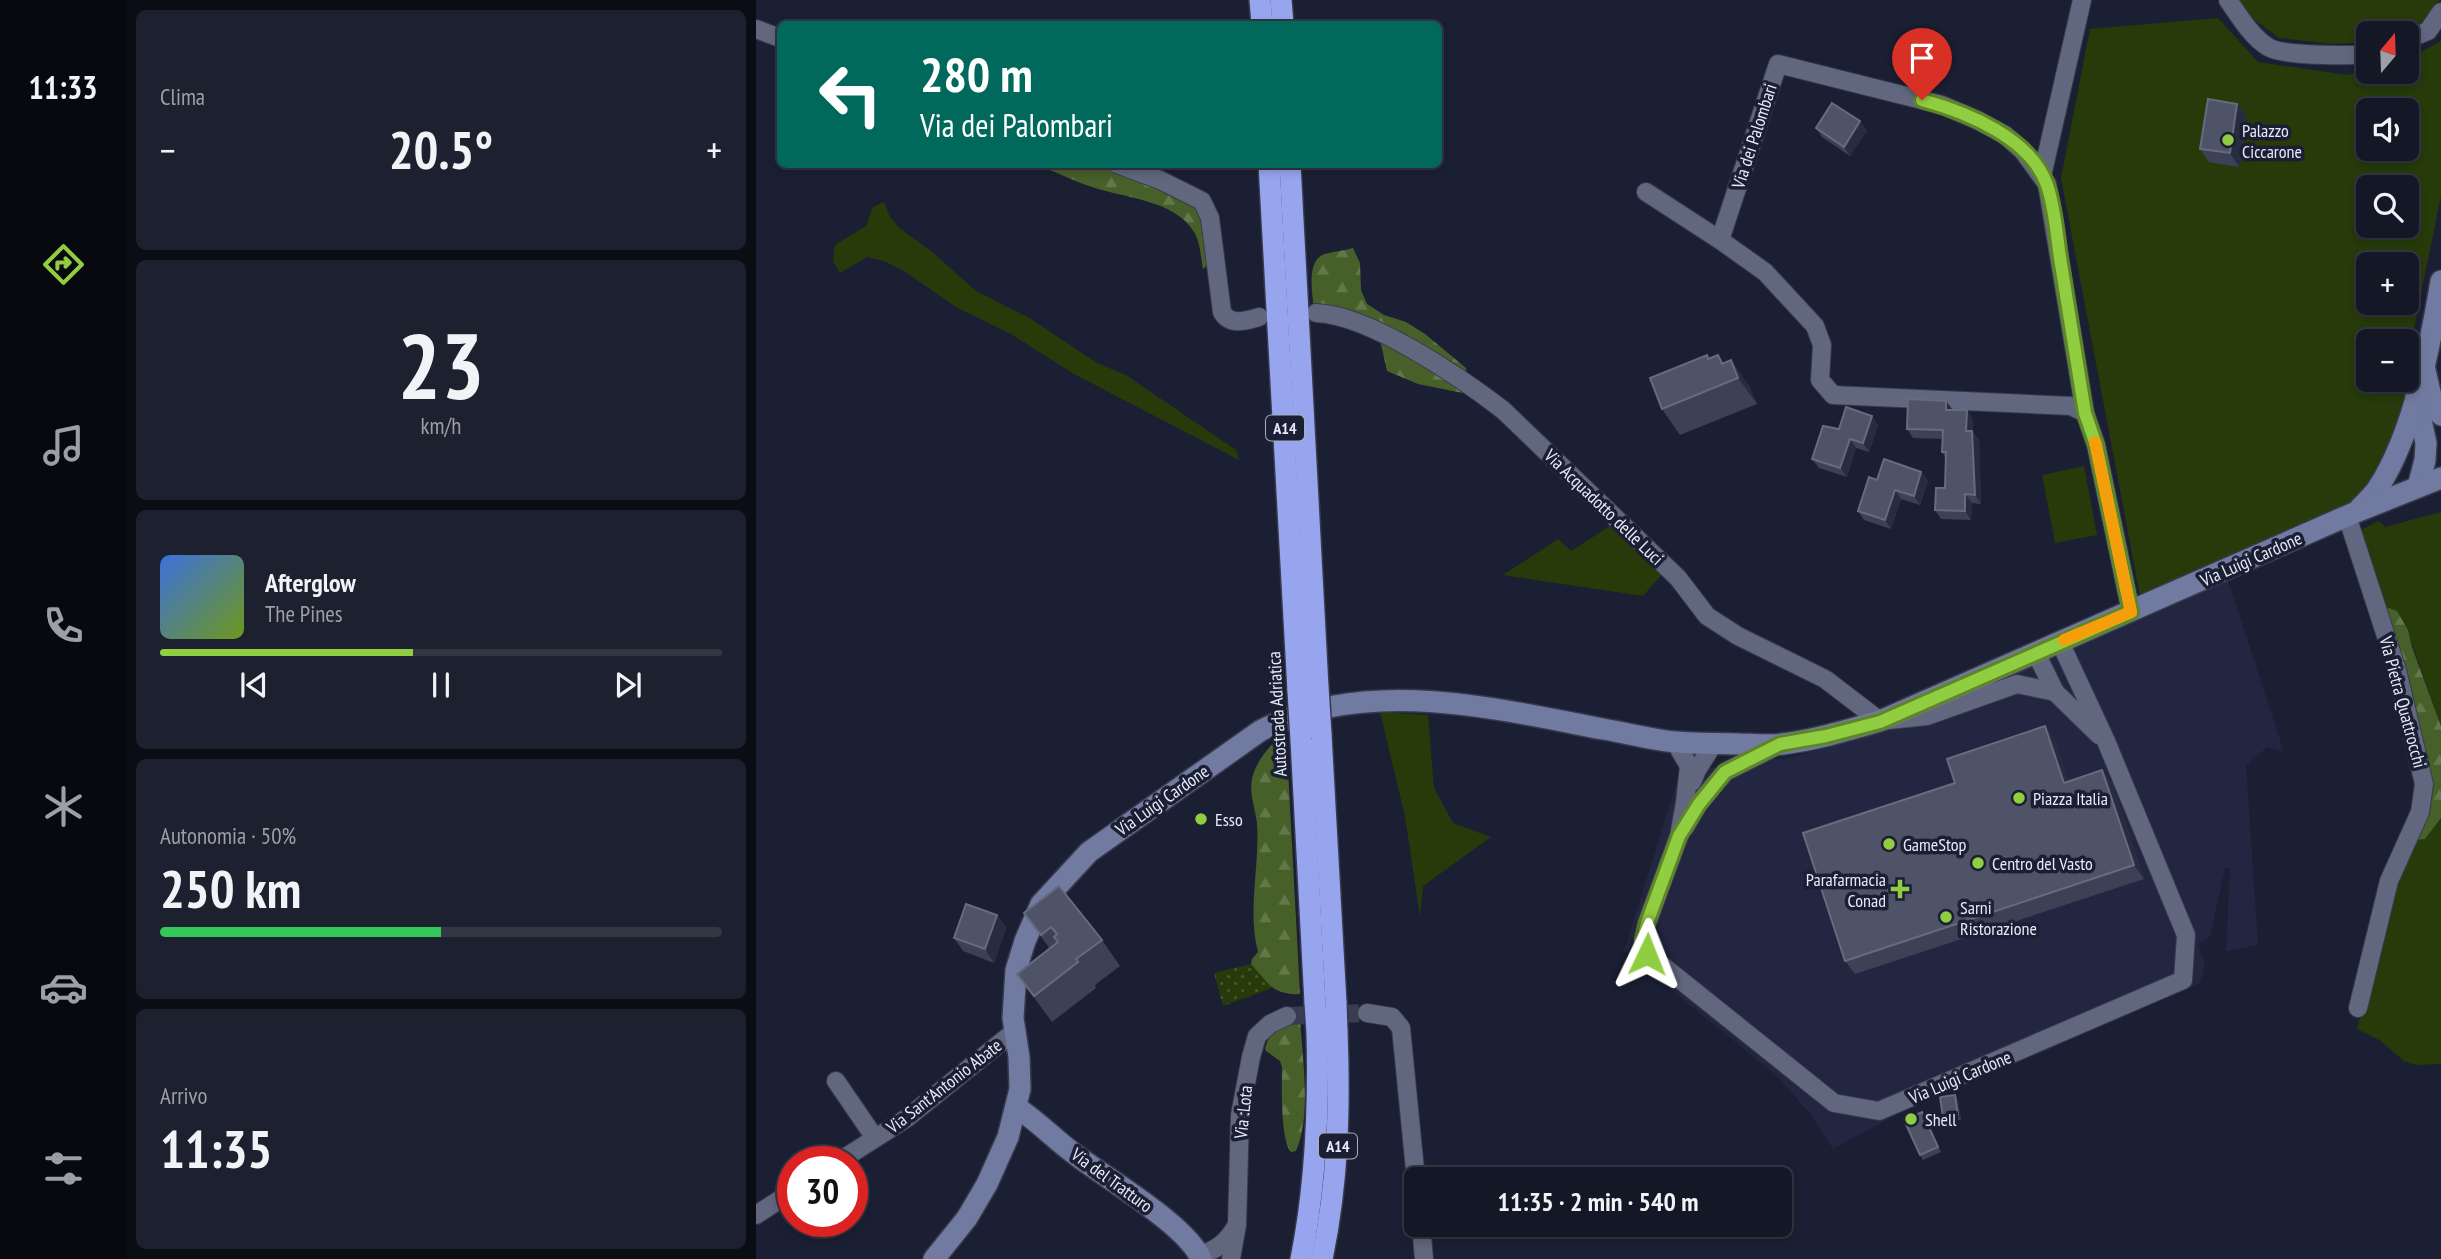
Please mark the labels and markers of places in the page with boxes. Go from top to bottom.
pin [1892,28,1952,100]
place label: Palazzo Ciccarone [2242,119,2302,163]
marker: Palazzo Ciccarone [2220,132,2236,148]
place label: Piazza Italia [2033,787,2108,810]
marker: Piazza Italia [2011,790,2027,806]
place label: Esso [1215,808,1243,831]
marker: Esso [1193,811,1209,827]
place label: GameStop [1903,833,1966,856]
marker: GameStop [1881,836,1897,852]
place label: Centro del Vasto [1992,852,2093,875]
marker: Centro del Vasto [1970,855,1986,871]
place label: Parafarmacia Conad [1806,868,1886,912]
marker: Parafarmacia Conad [1892,881,1908,897]
place label: Sarni Ristorazione [1960,896,2037,940]
marker: Sarni Ristorazione [1938,909,1954,925]
place label: Shell [1925,1108,1957,1131]
marker: Shell [1903,1111,1919,1127]

